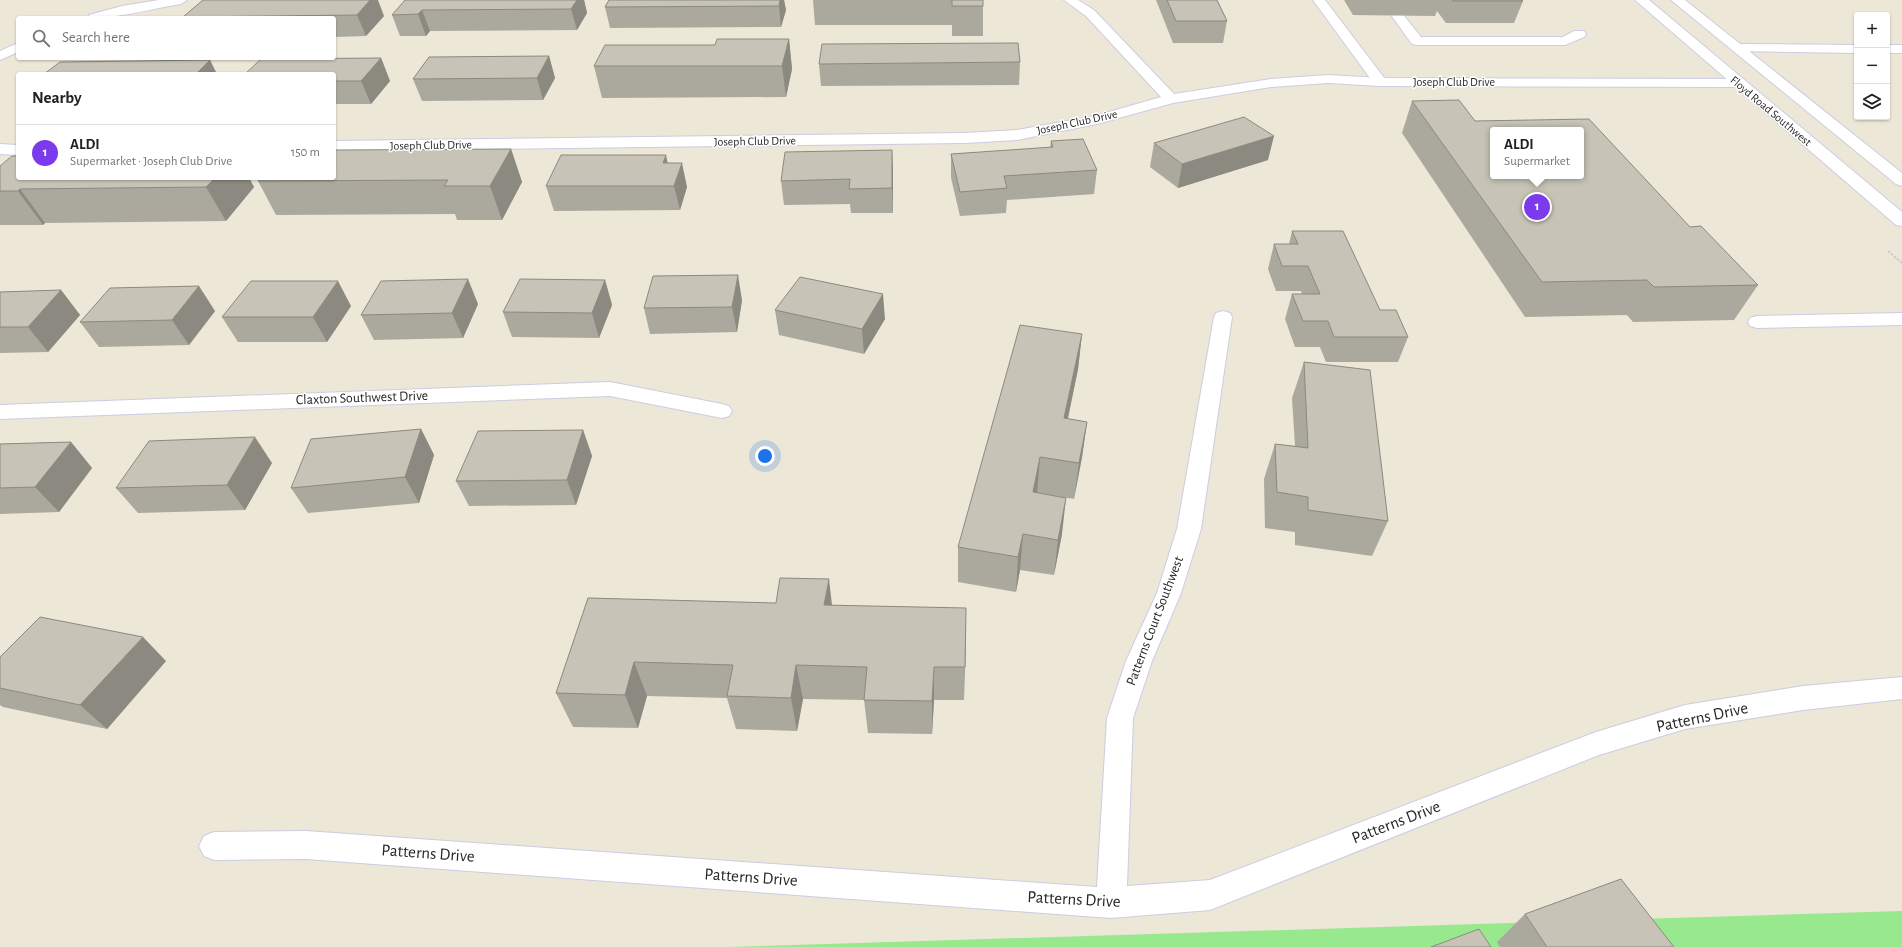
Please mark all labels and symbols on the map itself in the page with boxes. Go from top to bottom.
street label: Floyd Road Southwest [1727,74,1814,149]
street label: Joseph Club Drive [1413,76,1495,88]
street label: Joseph Club Drive [1036,108,1118,136]
street label: Joseph Club Drive [714,134,796,148]
street label: Joseph Club Drive [390,138,472,152]
pin: 1 [1524,192,1550,222]
street label: Claxton Southwest Drive [296,389,428,407]
your location [755,446,775,466]
street label: Patterns Court Southwest [1124,554,1186,688]
street label: Patterns Drive [1655,699,1750,735]
street label: Patterns Drive [1349,797,1443,847]
street label: Patterns Drive [381,841,475,865]
street label: Patterns Drive [704,865,798,889]
street label: Patterns Drive [1027,888,1121,910]

